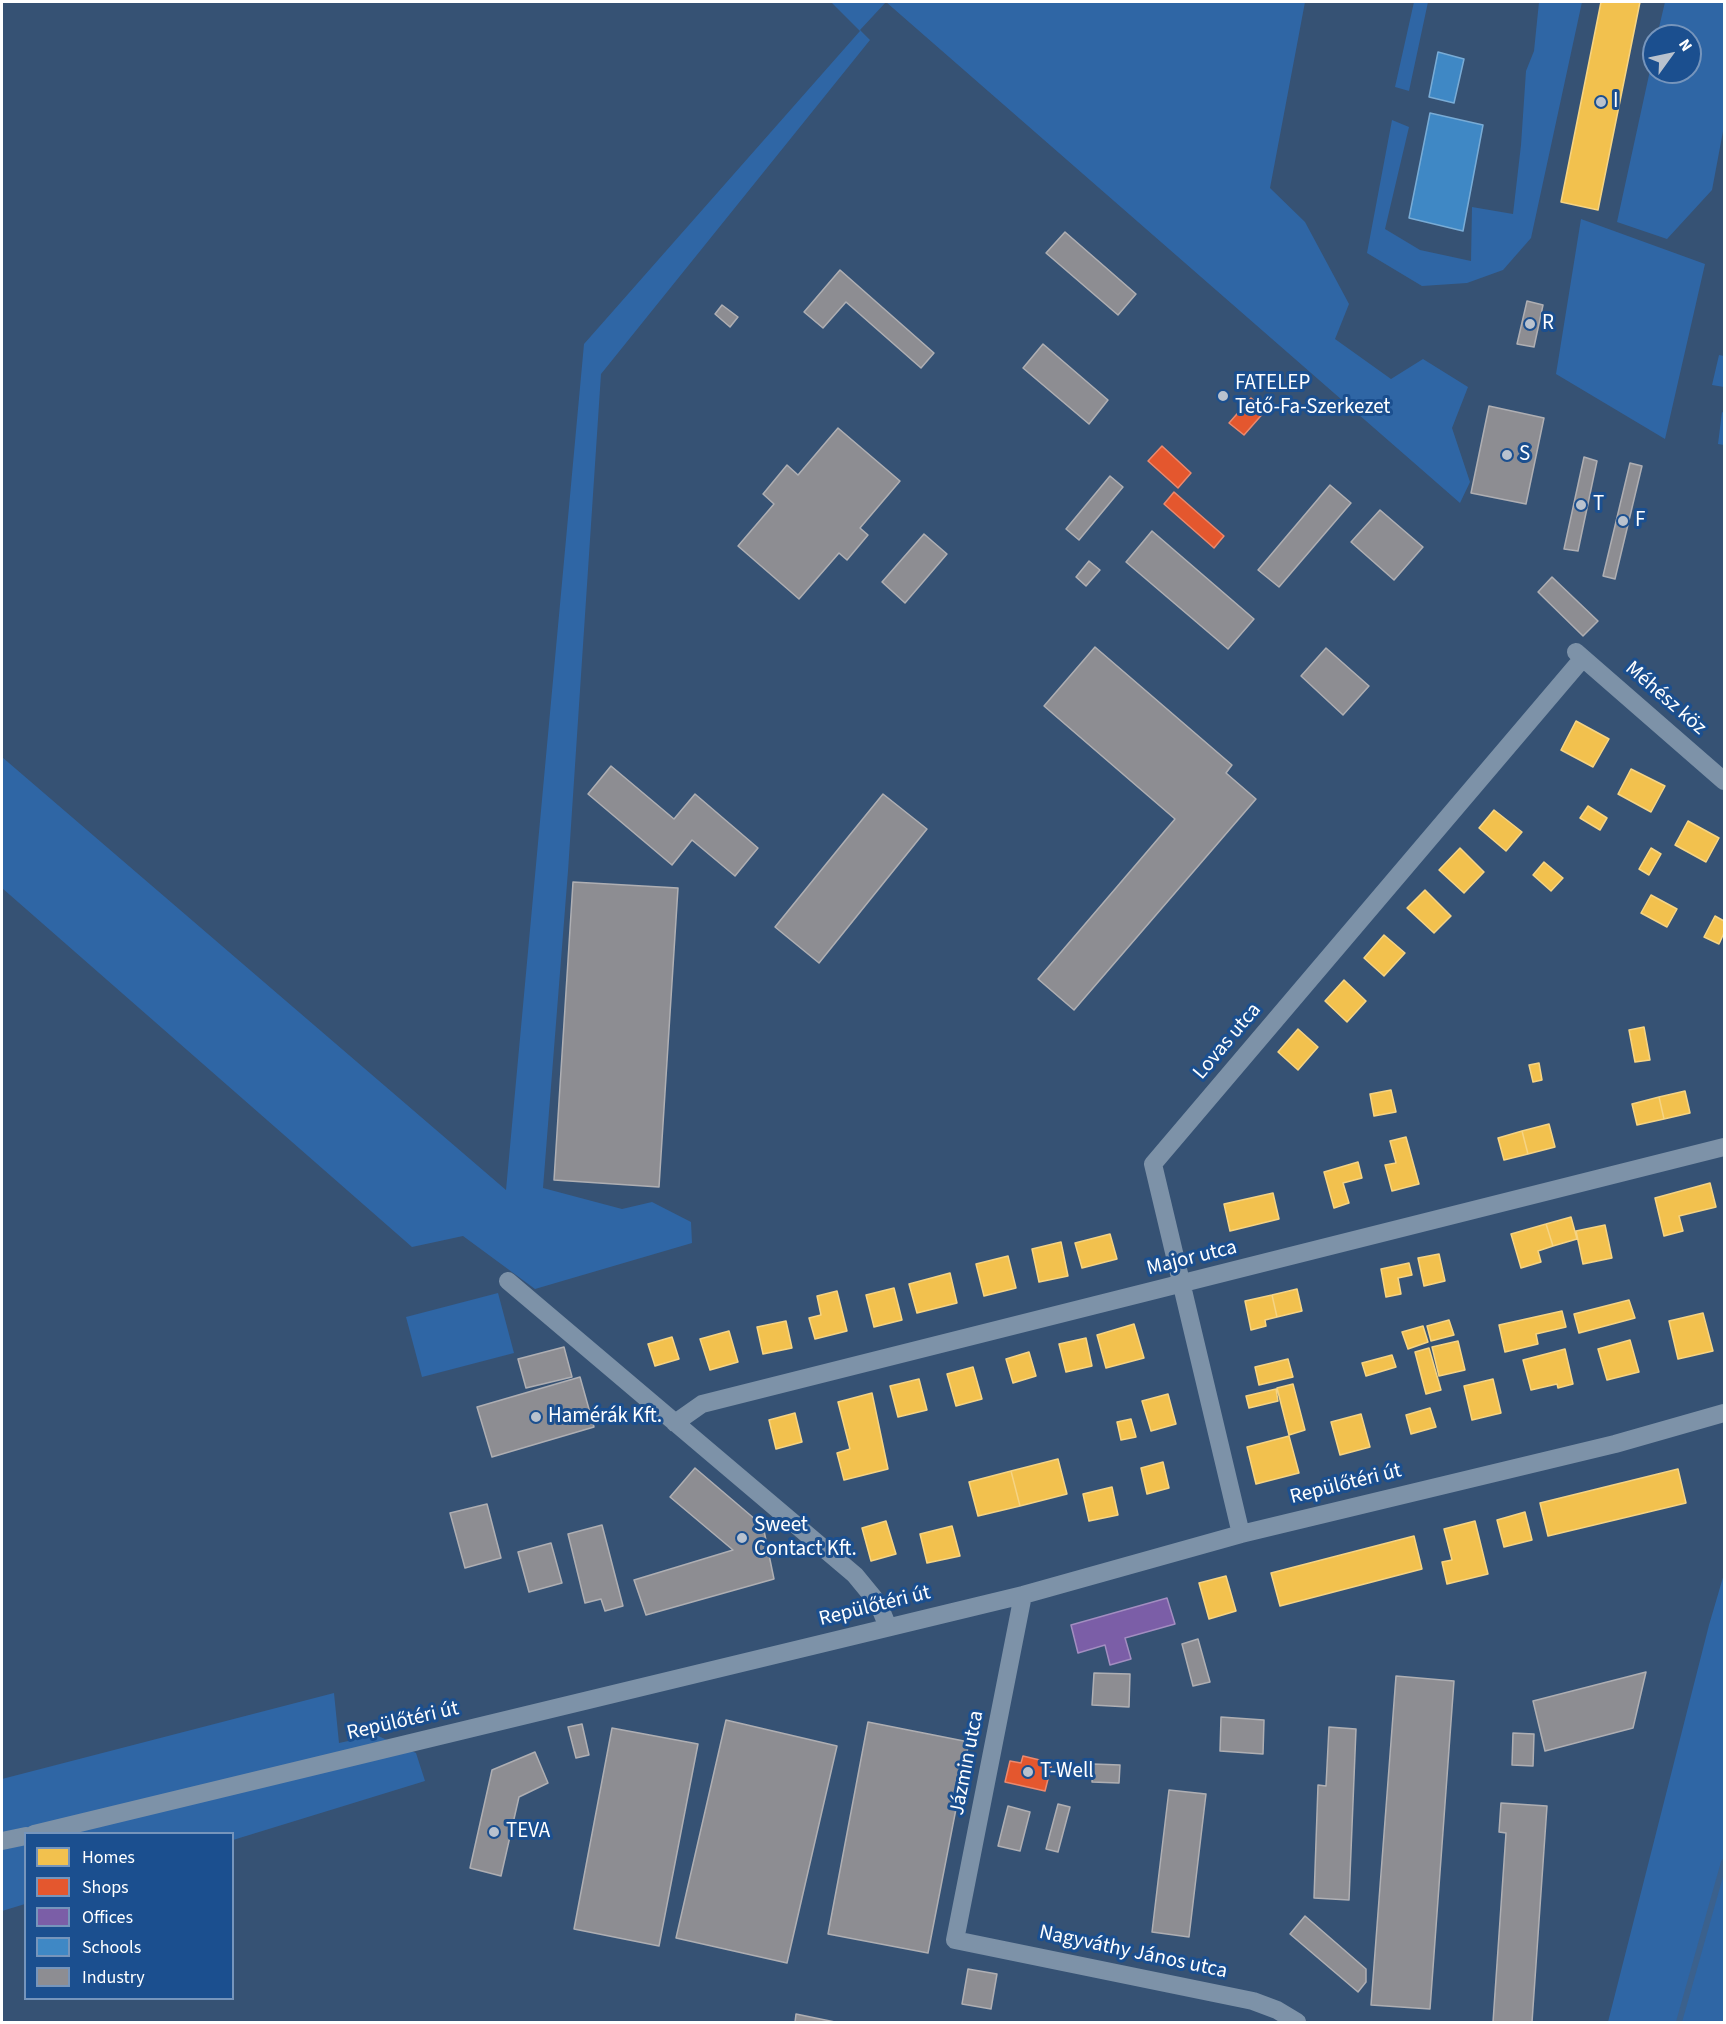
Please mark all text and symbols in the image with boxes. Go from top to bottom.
north arrow [1642,24,1702,84]
text: N [1673,35,1698,56]
place label: I [1613,89,1619,115]
marker: I [1594,95,1608,109]
place label: R [1542,311,1554,337]
marker: R [1523,317,1537,331]
place label: FATELEP Tető-Fa-Szerkezet [1235,371,1390,421]
marker: FATELEP Tető-Fa-Szerkezet [1216,389,1230,403]
place label: S [1519,442,1530,468]
marker: S [1500,448,1514,462]
place label: T [1593,492,1604,518]
marker: T [1574,498,1588,512]
place label: F [1635,508,1645,534]
marker: F [1616,514,1630,528]
street label: Méhész köz [1619,657,1711,741]
street label: Lovas utca [1189,999,1267,1085]
street label: Major utca [1144,1236,1240,1282]
place label: Hamérák Kft. [548,1404,662,1430]
marker: Hamérák Kft. [529,1410,543,1424]
street label: Repülőtéri út [1288,1459,1404,1511]
place label: Sweet Contact Kft. [754,1513,857,1563]
marker: Sweet Contact Kft. [735,1531,749,1545]
street label: Repülőtéri út [817,1581,933,1633]
street label: Repülőtéri út [345,1697,461,1747]
street label: Jázmin utca [946,1709,990,1817]
place label: T-Well [1040,1759,1094,1785]
marker: T-Well [1021,1765,1035,1779]
place label: TEVA [506,1819,550,1845]
marker: TEVA [487,1825,501,1839]
legend [24,1832,234,2000]
text: Homes [82,1845,135,1870]
text: Shops [82,1875,129,1900]
text: Offices [82,1905,133,1930]
street label: Nagyváthy János utca [1037,1921,1229,1985]
text: Schools [82,1935,141,1960]
text: Industry [82,1965,145,1990]

